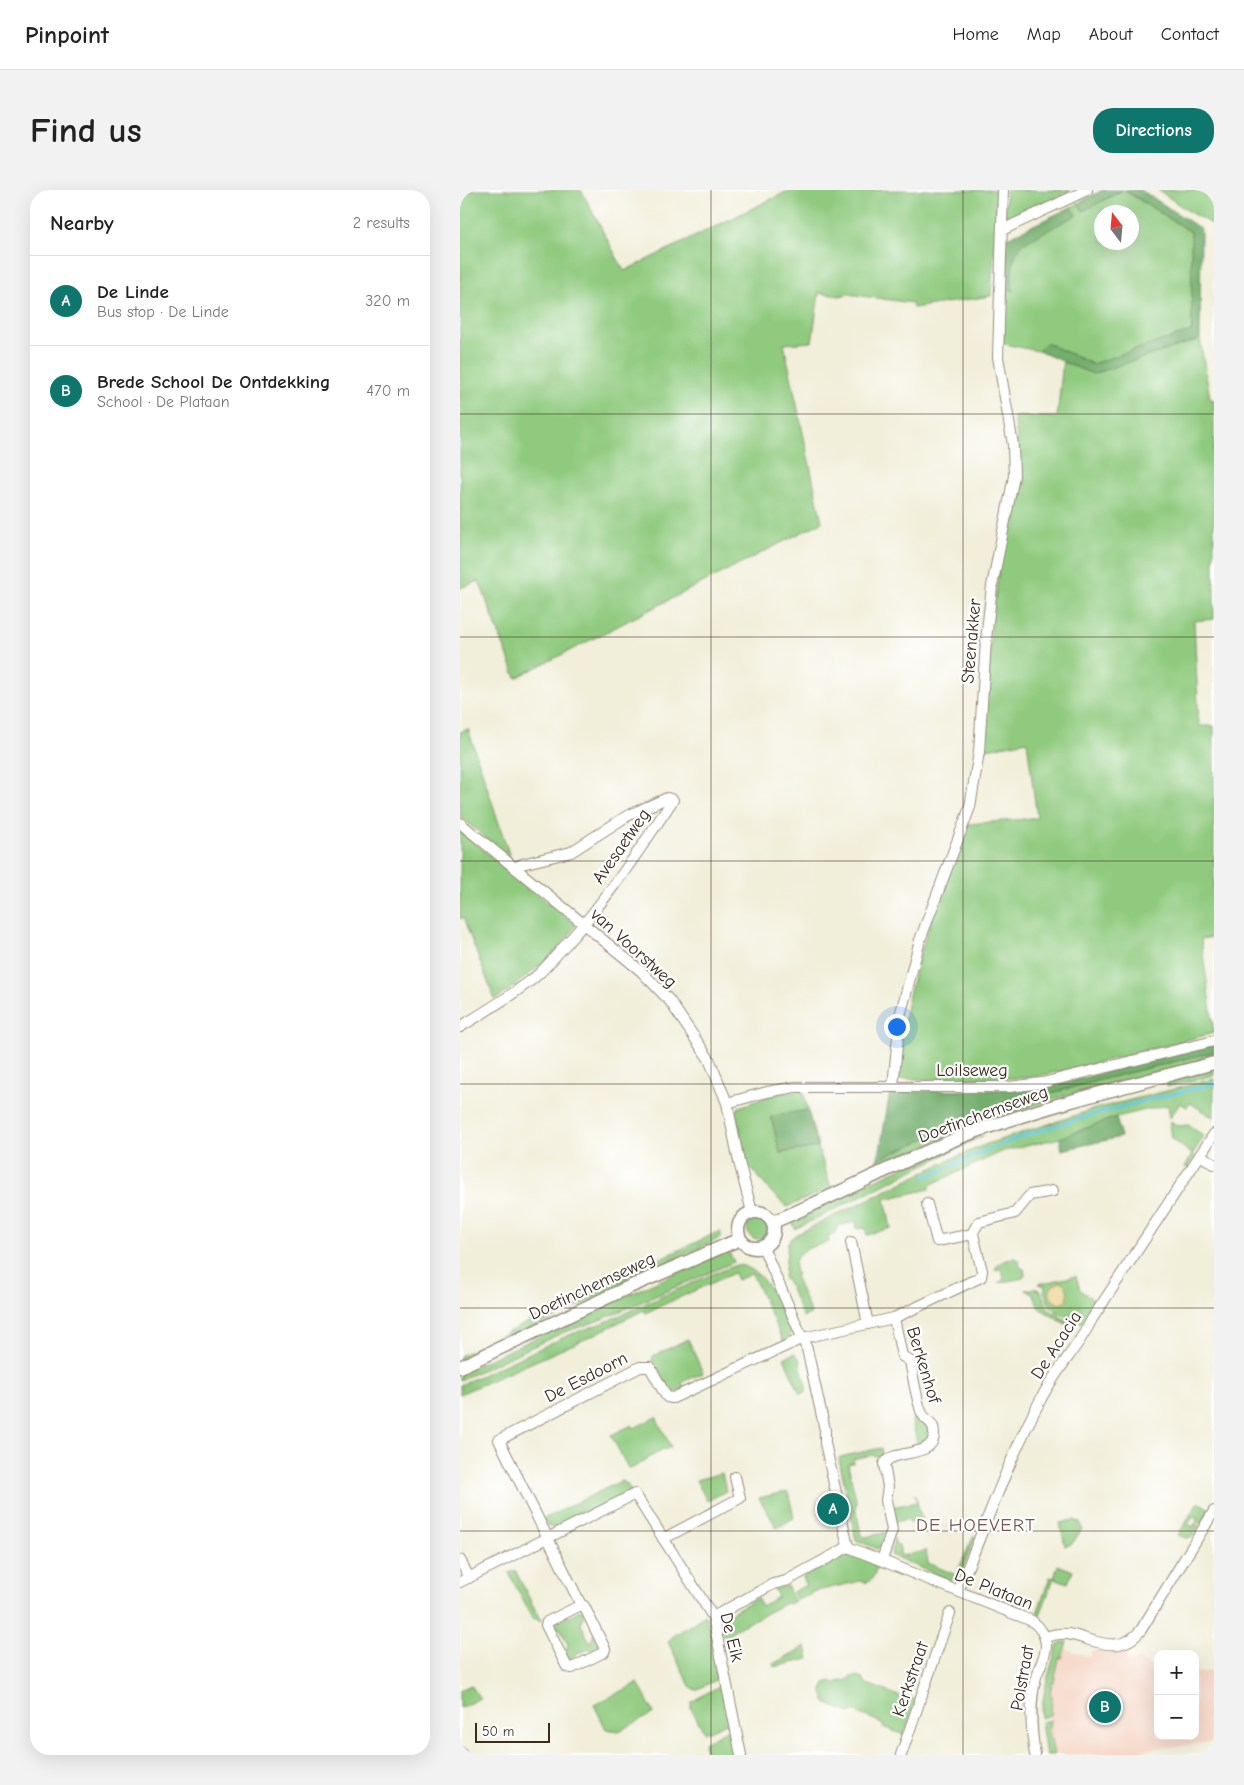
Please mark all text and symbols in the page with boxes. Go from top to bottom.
text: Pinpoint [25,21,109,49]
text: Home [952,24,999,45]
text: Map [1027,24,1061,45]
text: About [1089,24,1133,45]
text: Contact [1161,24,1219,45]
button: Directions [1093,108,1214,153]
text: Find us [30,110,142,151]
north arrow [1094,205,1139,250]
text: Nearby [50,211,114,235]
text: 2 results [353,214,410,232]
text: De Linde [97,281,169,303]
text: A [62,292,70,310]
text: 320 m [365,292,410,310]
text: Bus stop · De Linde [97,303,229,321]
text: Brede School De Ontdekking [97,371,331,393]
text: B [61,382,71,400]
text: 470 m [366,382,410,400]
text: School · De Plataan [97,393,230,411]
street label: Steenakker [957,597,986,684]
street label: Avesaetweg [588,805,655,888]
street label: van Voorstweg [585,903,681,993]
your location [884,1014,910,1040]
street label: Loilseweg [936,1060,1008,1081]
street label: Doetinchemseweg [915,1081,1051,1148]
street label: Doetinchemseweg [526,1248,659,1325]
street label: De Acacia [1027,1307,1086,1383]
street label: Berkenhof [902,1324,945,1407]
street label: De Esdoorn [541,1348,631,1407]
pin: A [817,1490,849,1528]
district label: DE HOEVERT [916,1514,1036,1536]
street label: De Plataan [951,1564,1036,1615]
street label: De Eik [715,1610,748,1664]
street label: Kerkstraat [888,1638,933,1720]
street label: Polstraat [1006,1643,1039,1712]
map controls [1154,1650,1199,1740]
button: + [1154,1650,1199,1695]
pin: B [1089,1688,1121,1726]
button: − [1154,1695,1199,1740]
scale bar [475,1720,550,1743]
text: 50 m [482,1723,514,1740]

